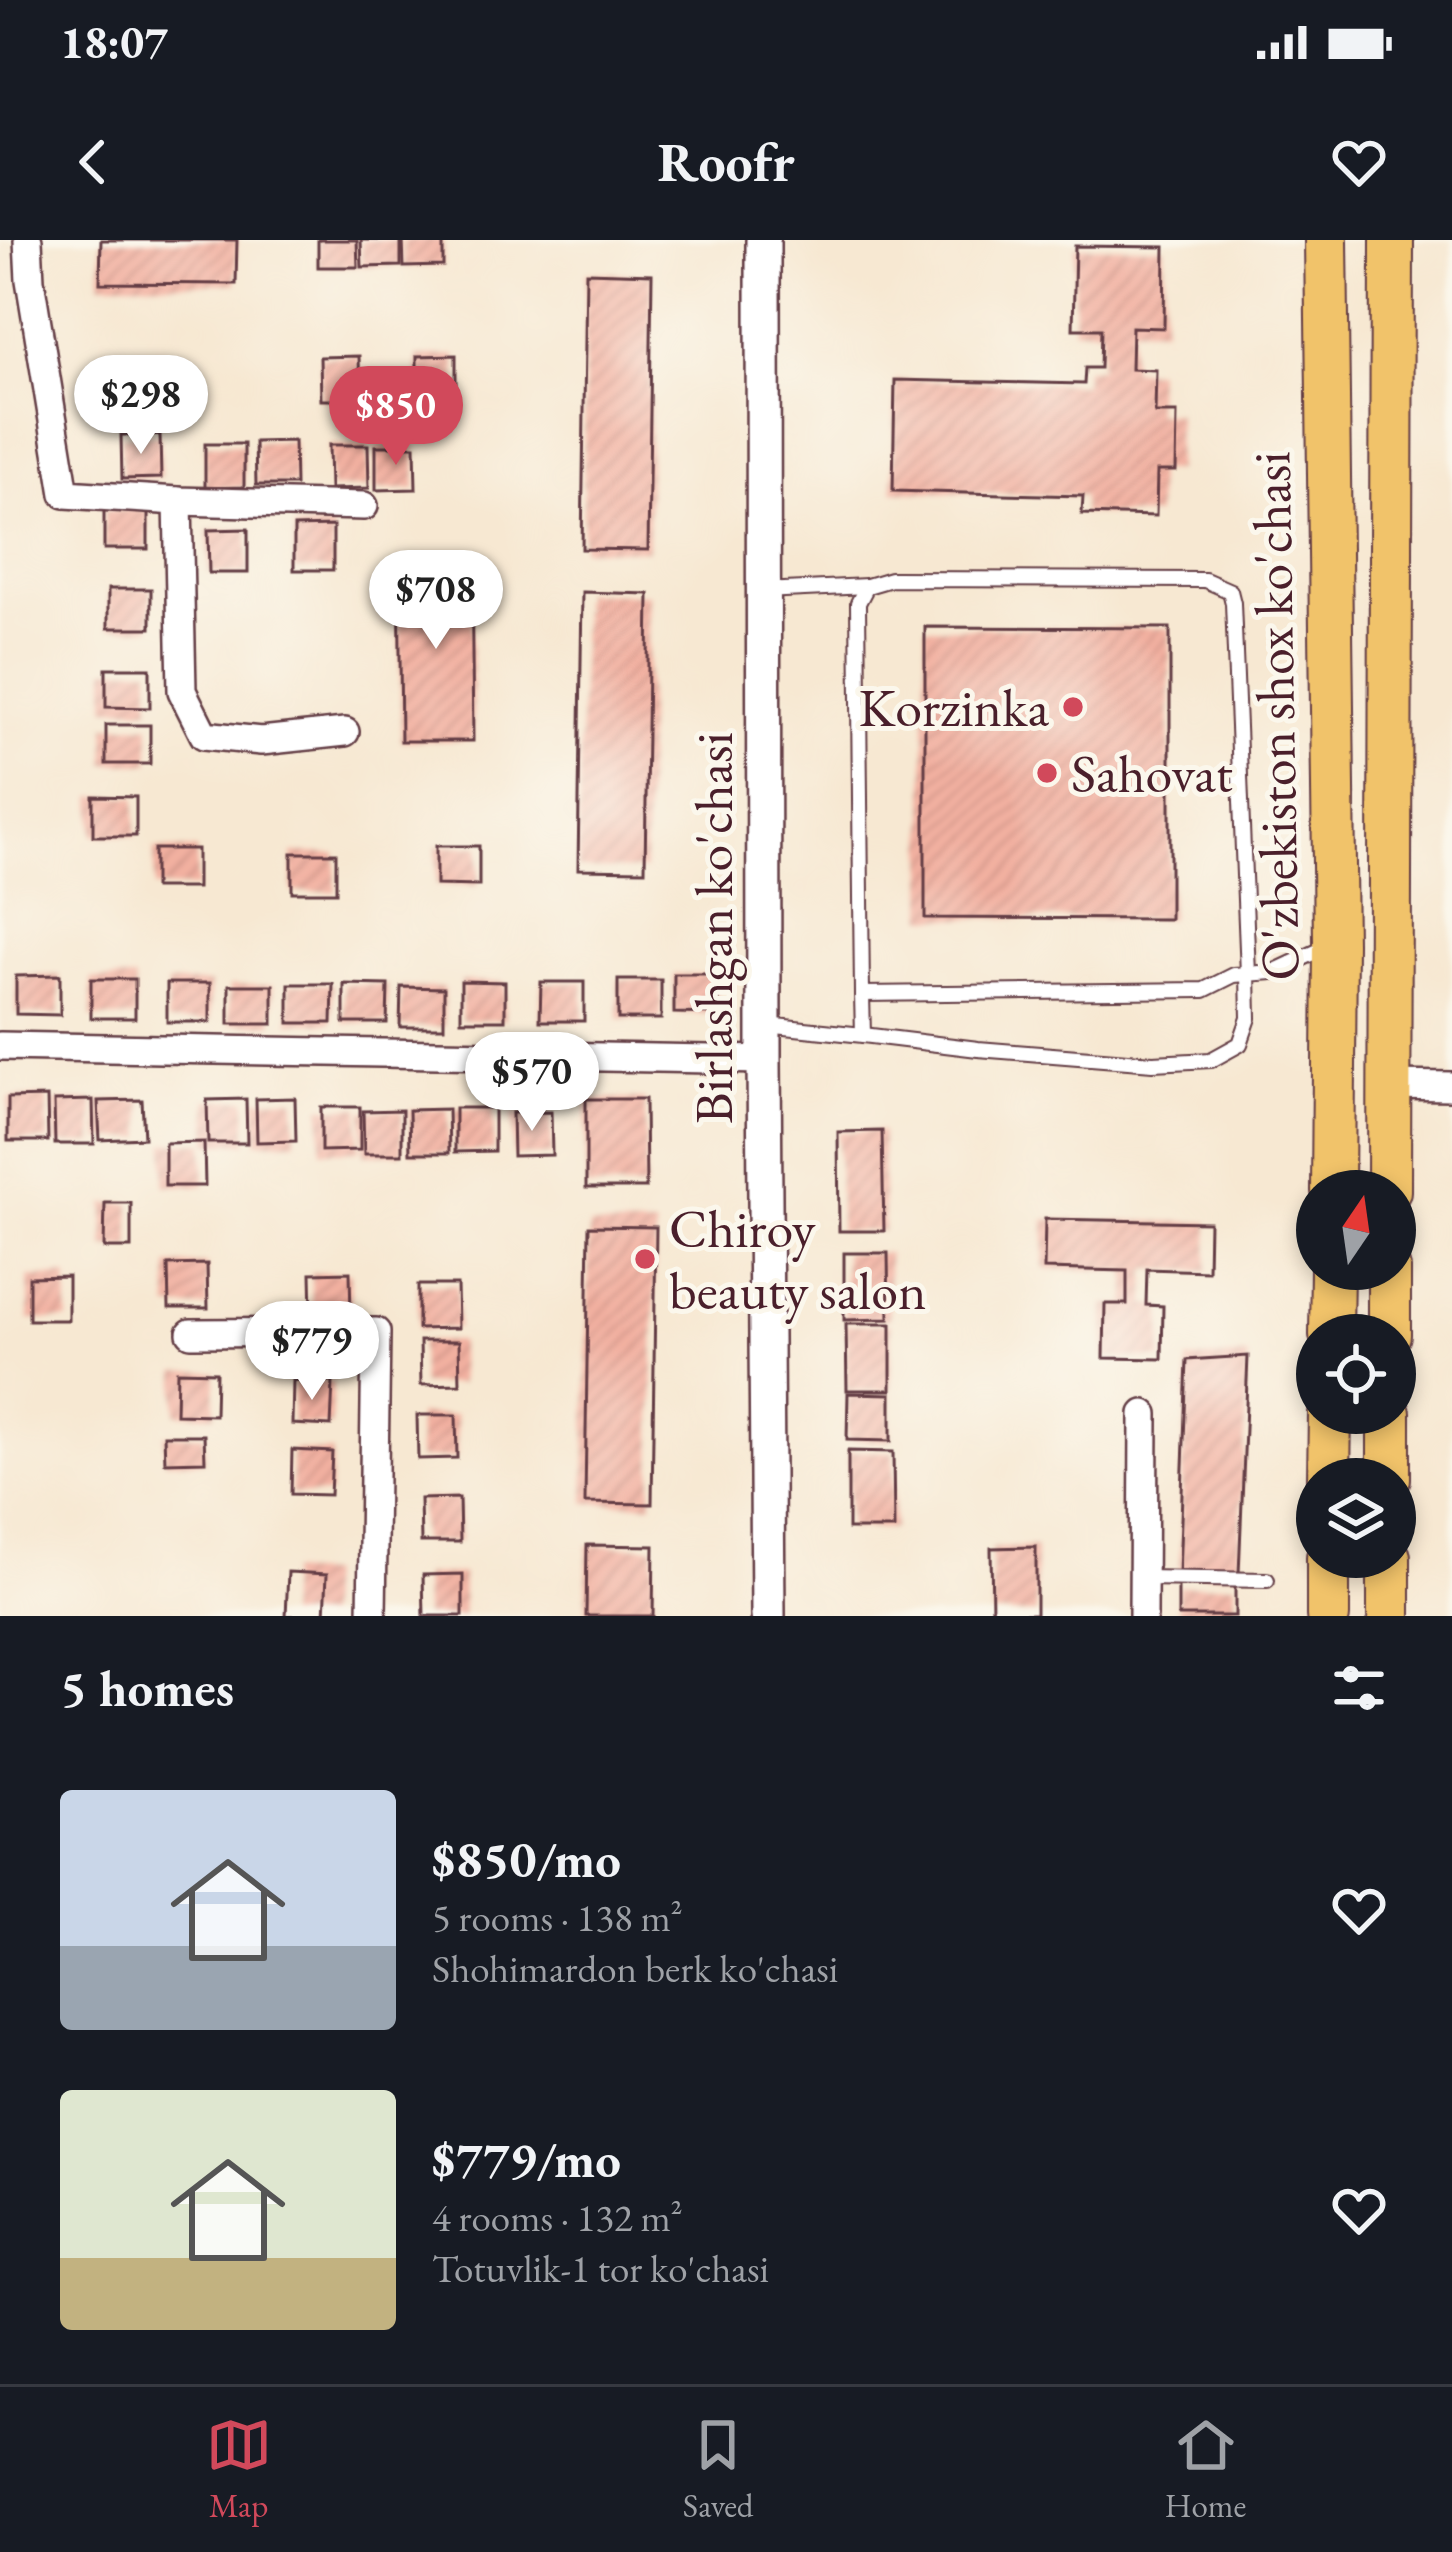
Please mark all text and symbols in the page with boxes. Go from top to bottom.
text: 18:07 [60,13,168,71]
text: Roofr [657,127,795,197]
icon: back [60,129,126,195]
icon: heart [1326,129,1392,195]
pin: $298 [70,355,212,457]
pin: $850 [325,366,467,468]
text: $298 [101,368,181,419]
text: $850 [356,379,436,430]
street label: O'zbekiston shox ko'chasi [1235,451,1315,981]
pin: $708 [365,550,507,652]
text: $708 [396,563,476,614]
place label: Korzinka [858,672,1049,742]
marker: Korzinka [1060,694,1086,720]
street label: Birlashgan ko'chasi [678,732,748,1124]
place label: Sahovat [1071,738,1233,808]
marker: Sahovat [1034,760,1060,786]
pin: $570 [461,1032,603,1134]
text: $570 [492,1045,572,1096]
north arrow [1296,1170,1416,1290]
map controls [1296,1170,1416,1578]
place label: Chiroy beauty salon [669,1193,926,1325]
marker: Chiroy beauty salon [632,1246,658,1272]
pin: $779 [241,1301,383,1403]
text: $779 [272,1314,352,1365]
button: locate [1296,1314,1416,1434]
button: layers [1296,1458,1416,1578]
text: 5 homes [60,1655,234,1721]
icon: filters [1326,1655,1392,1721]
text: $850/mo [432,1826,621,1892]
icon: home [156,1838,300,1982]
icon: heart [1326,1877,1392,1943]
text: 5 rooms · 138 m² [432,1892,683,1943]
text: Shohimardon berk ko'chasi [432,1943,838,1994]
text: $779/mo [432,2126,621,2192]
icon: home [156,2138,300,2282]
icon: heart [1326,2177,1392,2243]
text: 4 rooms · 132 m² [432,2192,683,2243]
text: Totuvlik-1 tor ko'chasi [432,2243,769,2294]
tab: Map [206,2412,272,2527]
tab: Saved [683,2412,754,2527]
tab: Home [1165,2412,1246,2527]

